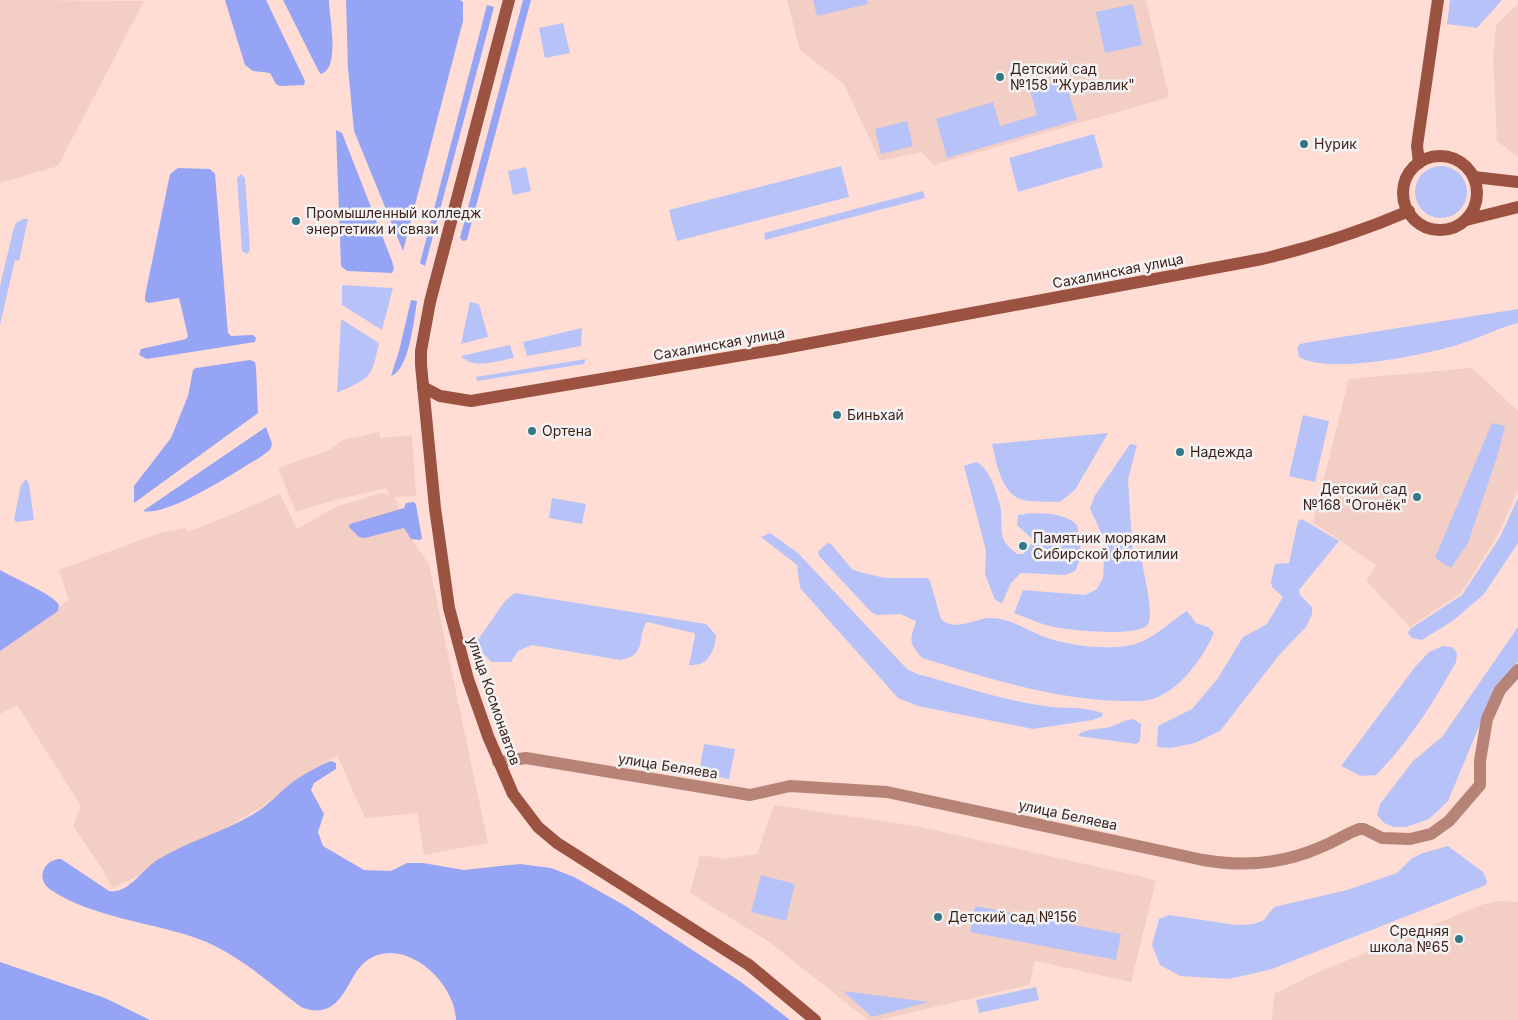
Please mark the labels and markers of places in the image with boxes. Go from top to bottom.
place label: Детский сад №158 "Журавлик" [1010,60,1135,93]
marker: Детский сад №158 "Журавлик" [994,71,1006,83]
place label: Нурик [1314,135,1357,152]
marker: Нурик [1298,138,1310,150]
place label: Промышленный колледж энергетики и связи [306,204,481,237]
marker: Промышленный колледж энергетики и связи [290,215,302,227]
place label: Биньхай [847,406,904,423]
marker: Биньхай [831,409,843,421]
place label: Ортена [542,422,592,439]
marker: Ортена [526,425,538,437]
place label: Надежда [1190,443,1253,460]
marker: Надежда [1174,446,1186,458]
place label: Детский сад №168 "Огонёк" [1303,480,1407,513]
marker: Детский сад №168 "Огонёк" [1411,491,1423,503]
place label: Памятник морякам Сибирской флотилии [1033,529,1178,562]
marker: Памятник морякам Сибирской флотилии [1017,540,1029,552]
place label: Детский сад №156 [948,908,1077,925]
marker: Детский сад №156 [932,911,944,923]
place label: Средняя школа №65 [1369,922,1449,955]
marker: Средняя школа №65 [1453,933,1465,945]

